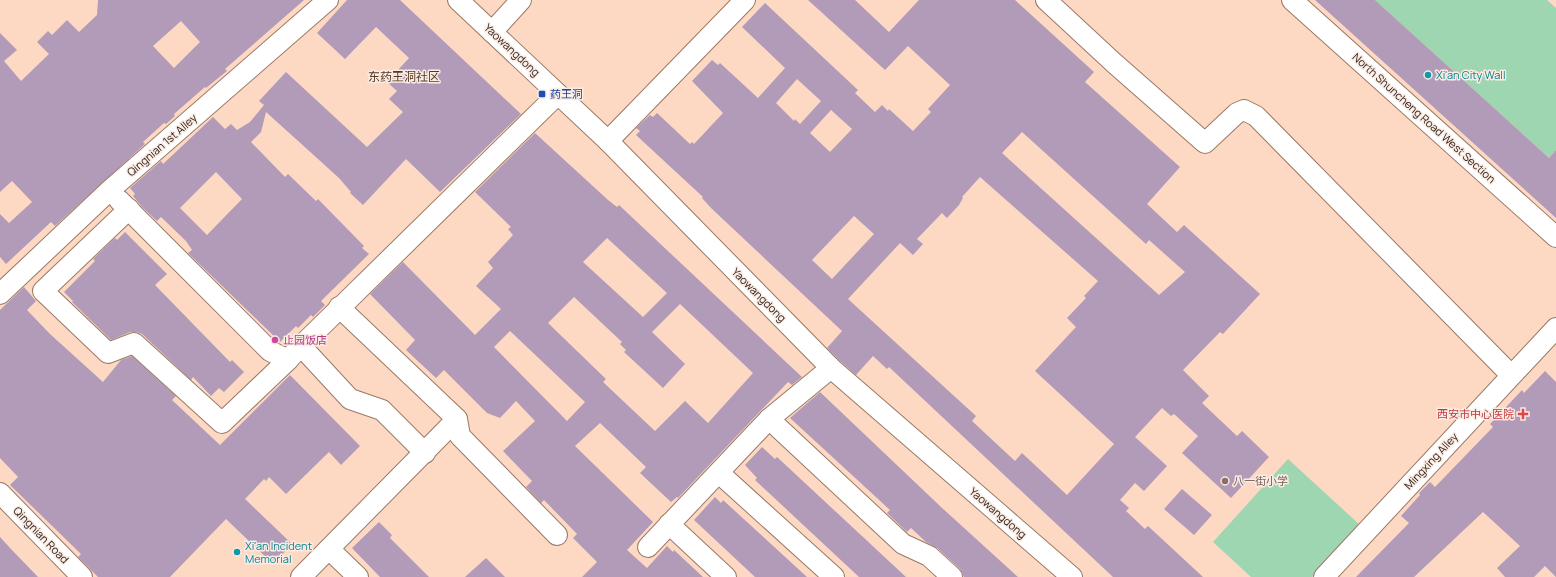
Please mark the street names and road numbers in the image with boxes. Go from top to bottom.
street label: Yaowangdong [481,20,543,79]
street label: North Shuncheng Road West Section [1350,49,1499,186]
street label: Qingnian 1st Alley [123,110,200,179]
street label: Yaowangdong [729,264,790,325]
street label: Mingxing Alley [1400,429,1461,492]
street label: Yaowangdong [967,484,1030,542]
street label: Qingnian Road [10,503,72,566]

